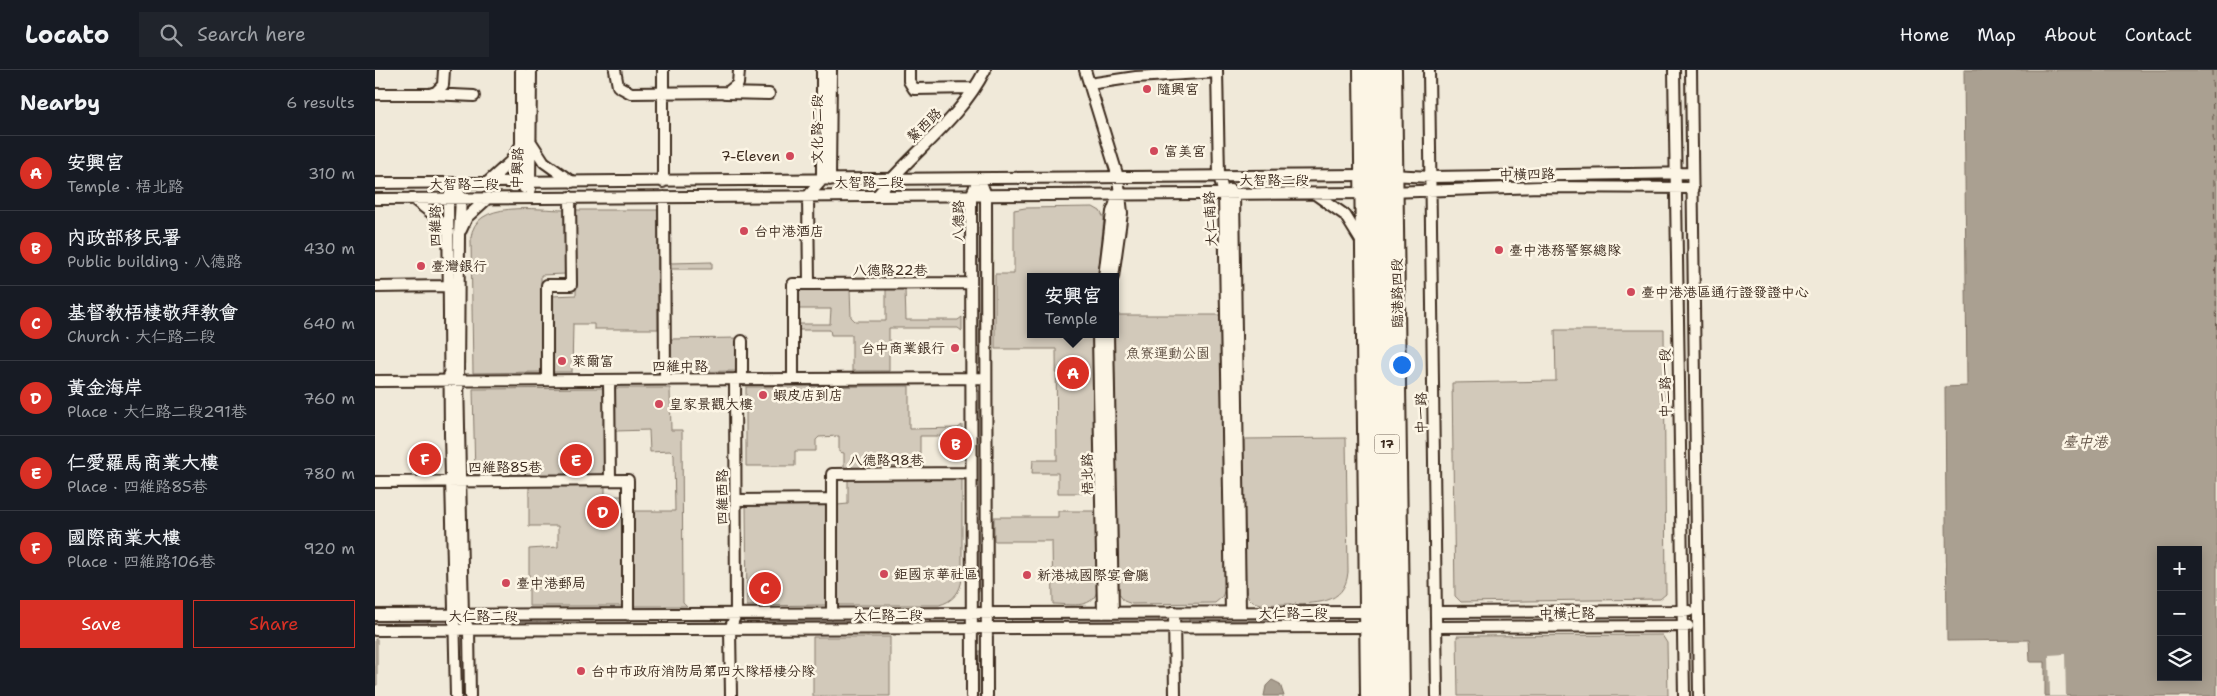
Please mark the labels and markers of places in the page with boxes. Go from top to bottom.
place label: 隨興宮 [1157,80,1199,98]
marker: 隨興宮 [1141,83,1153,95]
place label: 富美宮 [1164,142,1206,160]
marker: 富美宮 [1148,145,1160,157]
place label: 7-Eleven [721,147,780,165]
marker: 7-Eleven [784,150,796,162]
place label: 台中港酒店 [754,222,824,240]
marker: 台中港酒店 [738,225,750,237]
place label: 臺中港務警察總隊 [1509,241,1621,259]
marker: 臺中港務警察總隊 [1493,244,1505,256]
place label: 臺灣銀行 [431,257,487,275]
marker: 臺灣銀行 [415,260,427,272]
place label: 臺中港港區通行證發證中心 [1641,283,1809,301]
marker: 臺中港港區通行證發證中心 [1625,286,1637,298]
place label: 台中商業銀行 [861,339,945,357]
marker: 台中商業銀行 [949,342,961,354]
place label: 萊爾富 [572,352,614,370]
pin: A [1057,354,1089,392]
marker: 萊爾富 [556,355,568,367]
place label: 蝦皮店到店 [773,386,843,404]
marker: 蝦皮店到店 [757,389,769,401]
place label: 皇家景觀大樓 [669,395,753,413]
marker: 皇家景觀大樓 [653,398,665,410]
pin: B [940,425,972,463]
pin: F [409,440,441,478]
pin: E [560,441,592,479]
pin: D [587,493,619,531]
place label: 鉅國京華社區 [894,565,978,583]
place label: 新港城國際宴會廳 [1037,566,1149,584]
marker: 鉅國京華社區 [878,568,890,580]
pin: C [749,569,781,607]
marker: 新港城國際宴會廳 [1021,569,1033,581]
place label: 臺中港郵局 [516,574,586,592]
marker: 臺中港郵局 [500,577,512,589]
place label: 台中市政府消防局第四大隊梧棲分隊 [591,662,815,680]
marker: 台中市政府消防局第四大隊梧棲分隊 [575,665,587,677]

